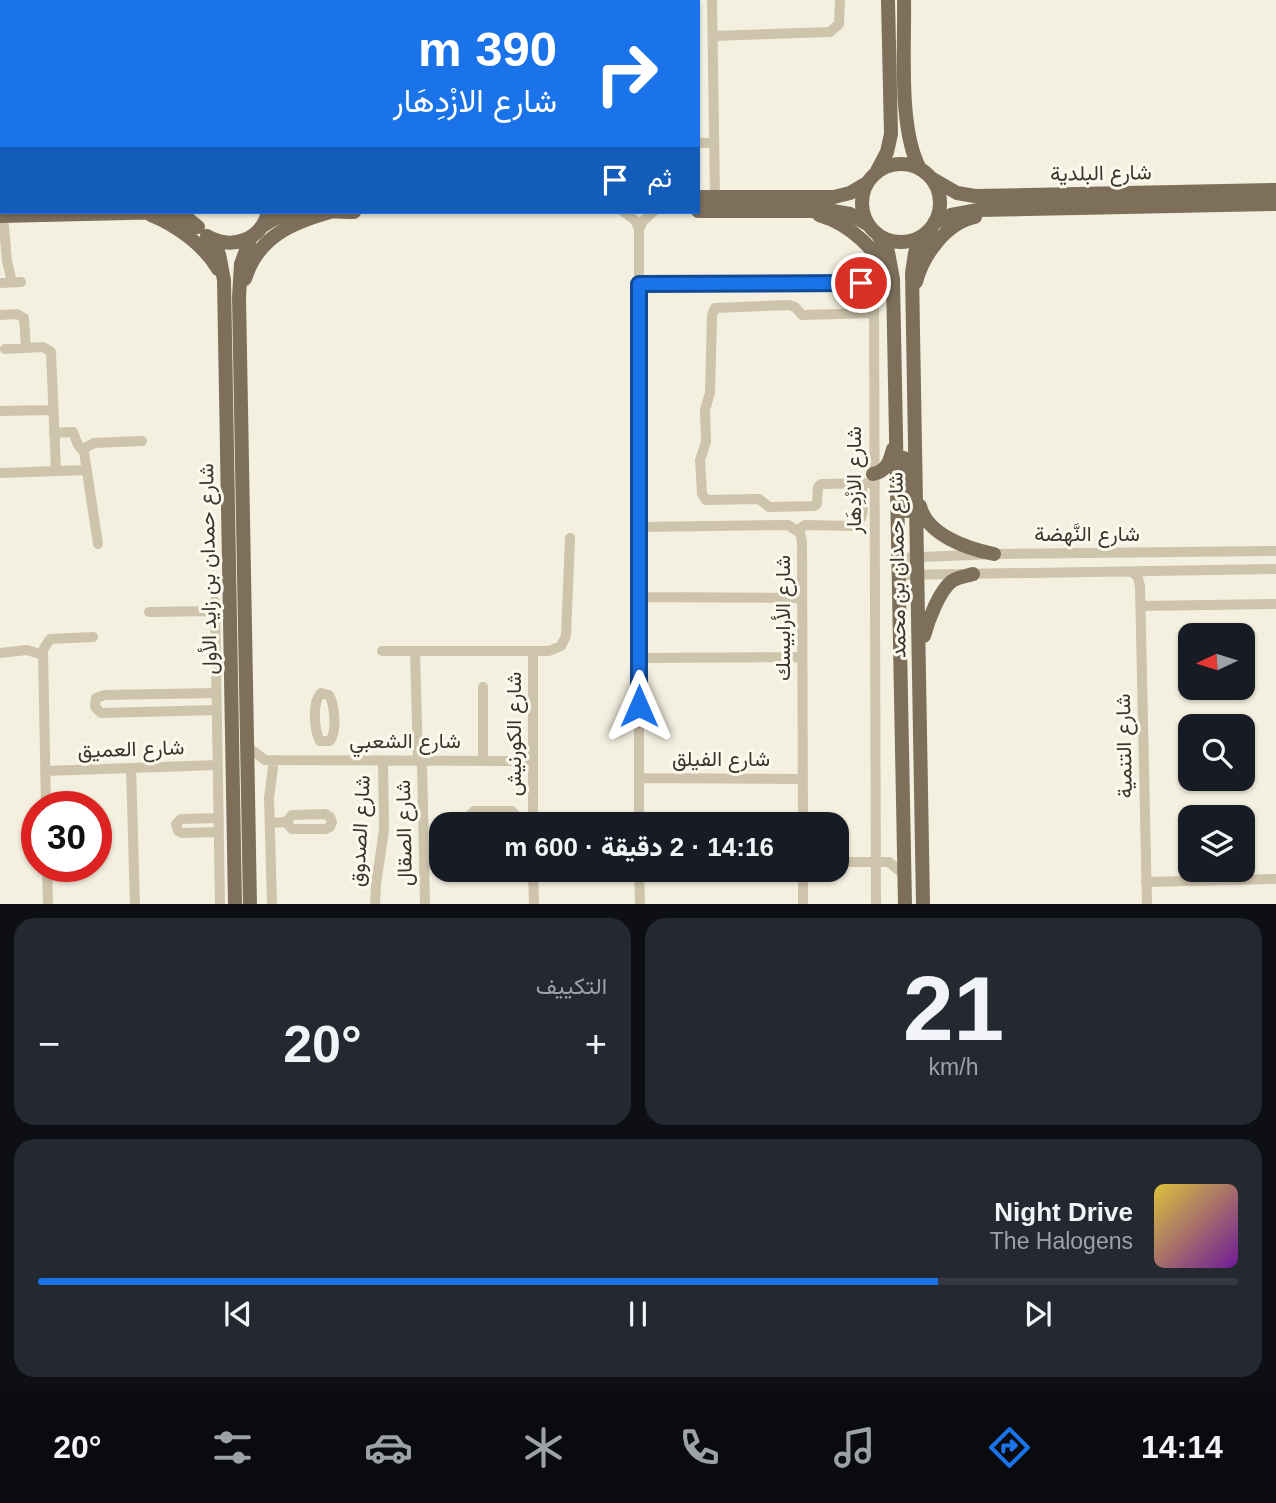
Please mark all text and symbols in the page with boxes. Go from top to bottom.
text: 390 m [418,22,557,76]
icon: right [581,28,672,119]
text: شارع الازْدِهَار [393,83,557,119]
street label: شارع البلدية [1050,160,1152,188]
icon: arrive [596,161,634,199]
text: ثم [648,163,672,193]
pin [831,253,891,313]
icon: arrive [842,264,880,302]
street label: شارع الازْدِهَار [842,426,868,535]
street label: شارع حمدان بن زايد الأول [194,463,224,675]
street label: شارع حمدان بن محمد [883,472,913,658]
street label: شارع النَّهضة [1034,522,1140,548]
street label: شارع الأرابيسك [771,555,797,681]
north arrow [1178,623,1255,700]
map controls [1178,623,1255,882]
position arrow [602,669,676,743]
street label: شارع الكورنيش [502,672,528,796]
street label: شارع التنمية [1111,693,1139,799]
button: search [1178,714,1255,791]
street label: شارع الشعبي [349,729,461,758]
street label: شارع العميق [77,735,185,765]
street label: شارع الفيلق [672,747,770,773]
street label: شارع الصدوق [345,774,377,888]
street label: شارع الصقال [391,780,419,886]
speed limit sign: 30 [21,791,112,882]
button: layers [1178,805,1255,882]
text: 14:16 · 2 دقيقة · 600 m [504,832,774,862]
text: 21 [903,958,1004,1059]
text: التكييف [536,973,607,999]
text: 20° [283,1015,362,1073]
text: − [38,1023,60,1065]
text: + [585,1023,607,1065]
text: km/h [929,1054,978,1080]
text: Night Drive [994,1197,1133,1227]
text: The Halogens [990,1228,1133,1254]
icon: previous [219,1295,257,1333]
icon: pause [619,1295,657,1333]
icon: next [1019,1295,1057,1333]
icon: filters [208,1423,257,1472]
icon: car [364,1423,413,1472]
icon: climate [519,1423,568,1472]
icon: phone [675,1423,724,1472]
icon: music [830,1423,879,1472]
icon: directions [985,1423,1034,1472]
text: 20° [53,1429,102,1465]
text: 14:14 [1141,1429,1223,1465]

